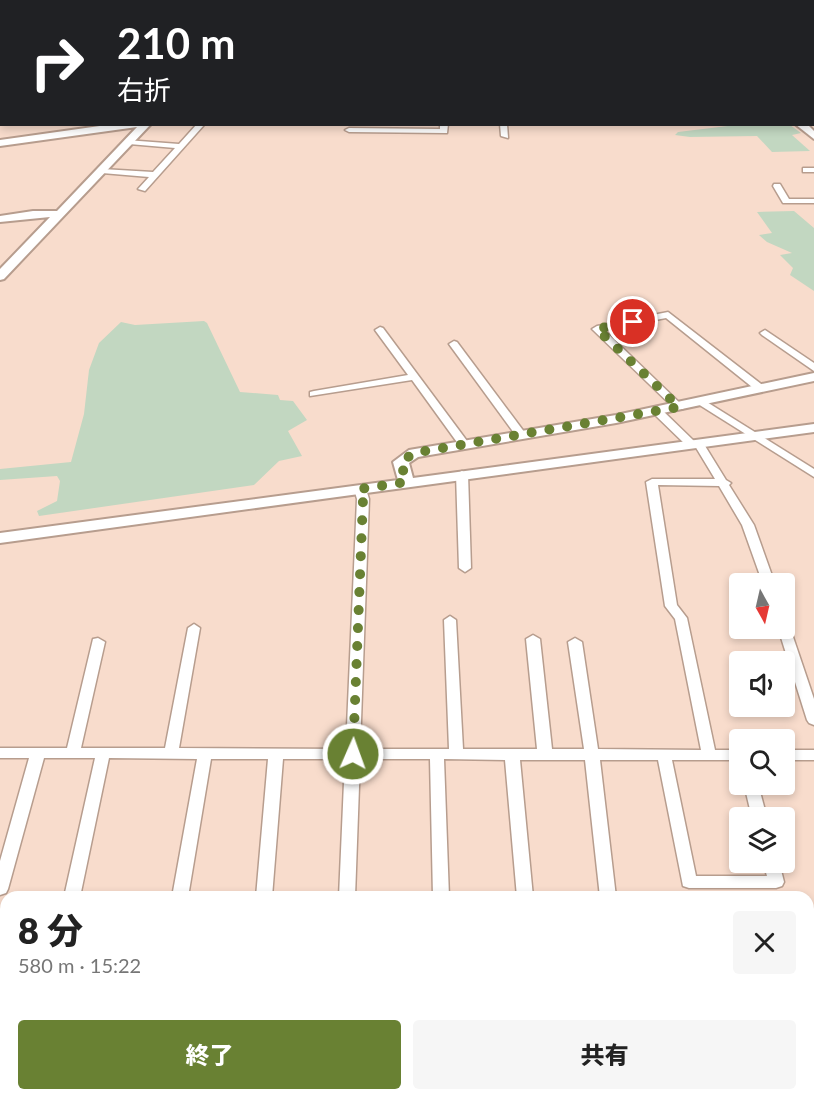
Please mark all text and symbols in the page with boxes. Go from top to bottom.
text: 210 m [117,18,235,68]
icon: right [18,24,96,102]
text: 右折 [117,73,171,106]
pin [607,296,658,347]
icon: arrive [616,305,649,338]
north arrow [729,573,795,639]
map controls [729,573,795,873]
button: sound [729,651,795,717]
position arrow [321,722,385,786]
button: search [729,729,795,795]
button: layers [729,807,795,873]
text: 8 分 [18,908,83,952]
button: close [733,911,796,974]
text: 580 m · 15:22 [18,953,141,977]
button: 終了 [18,1020,401,1089]
button: 共有 [413,1020,796,1089]

